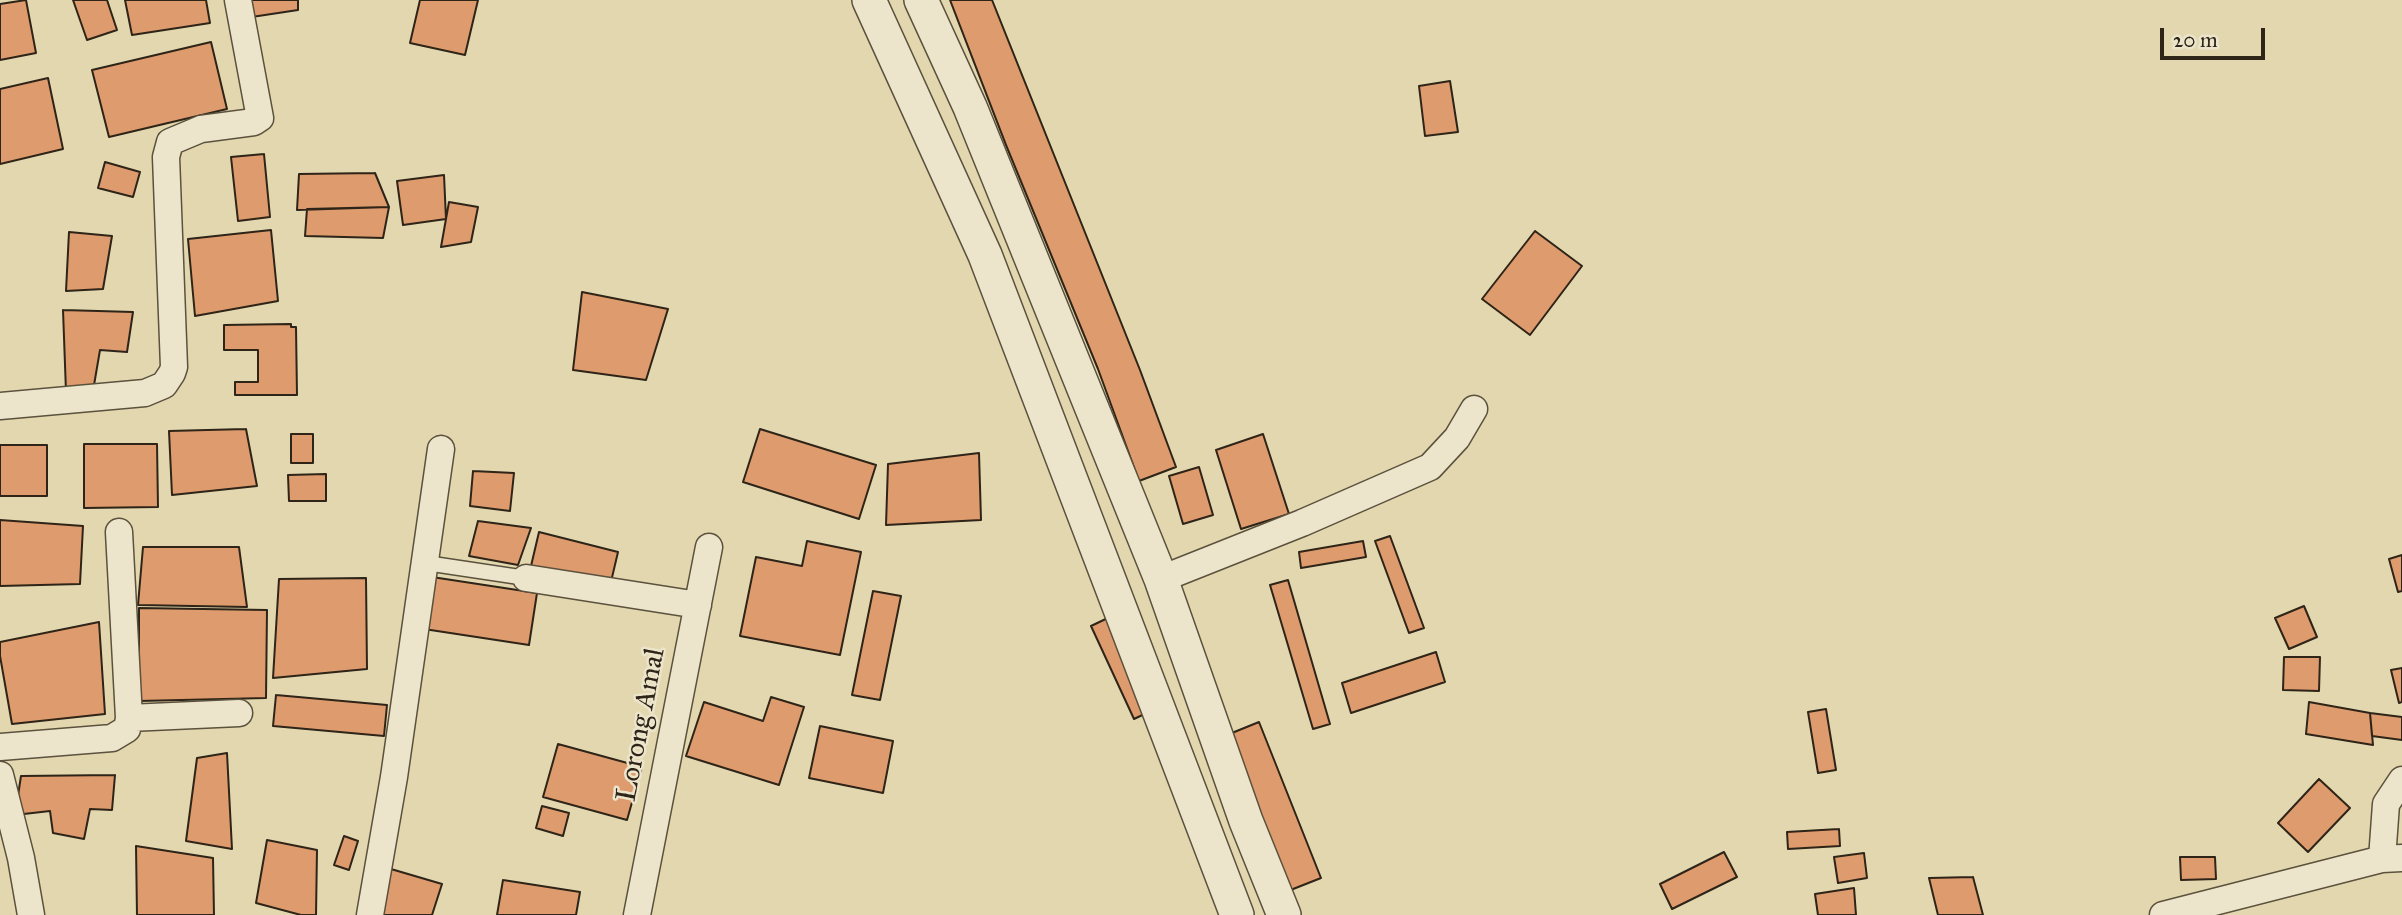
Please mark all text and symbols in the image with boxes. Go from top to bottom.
scale bar [2164,14,2269,58]
text: 20 m [2173,27,2218,53]
street label: Lorong Amal [611,645,673,805]

